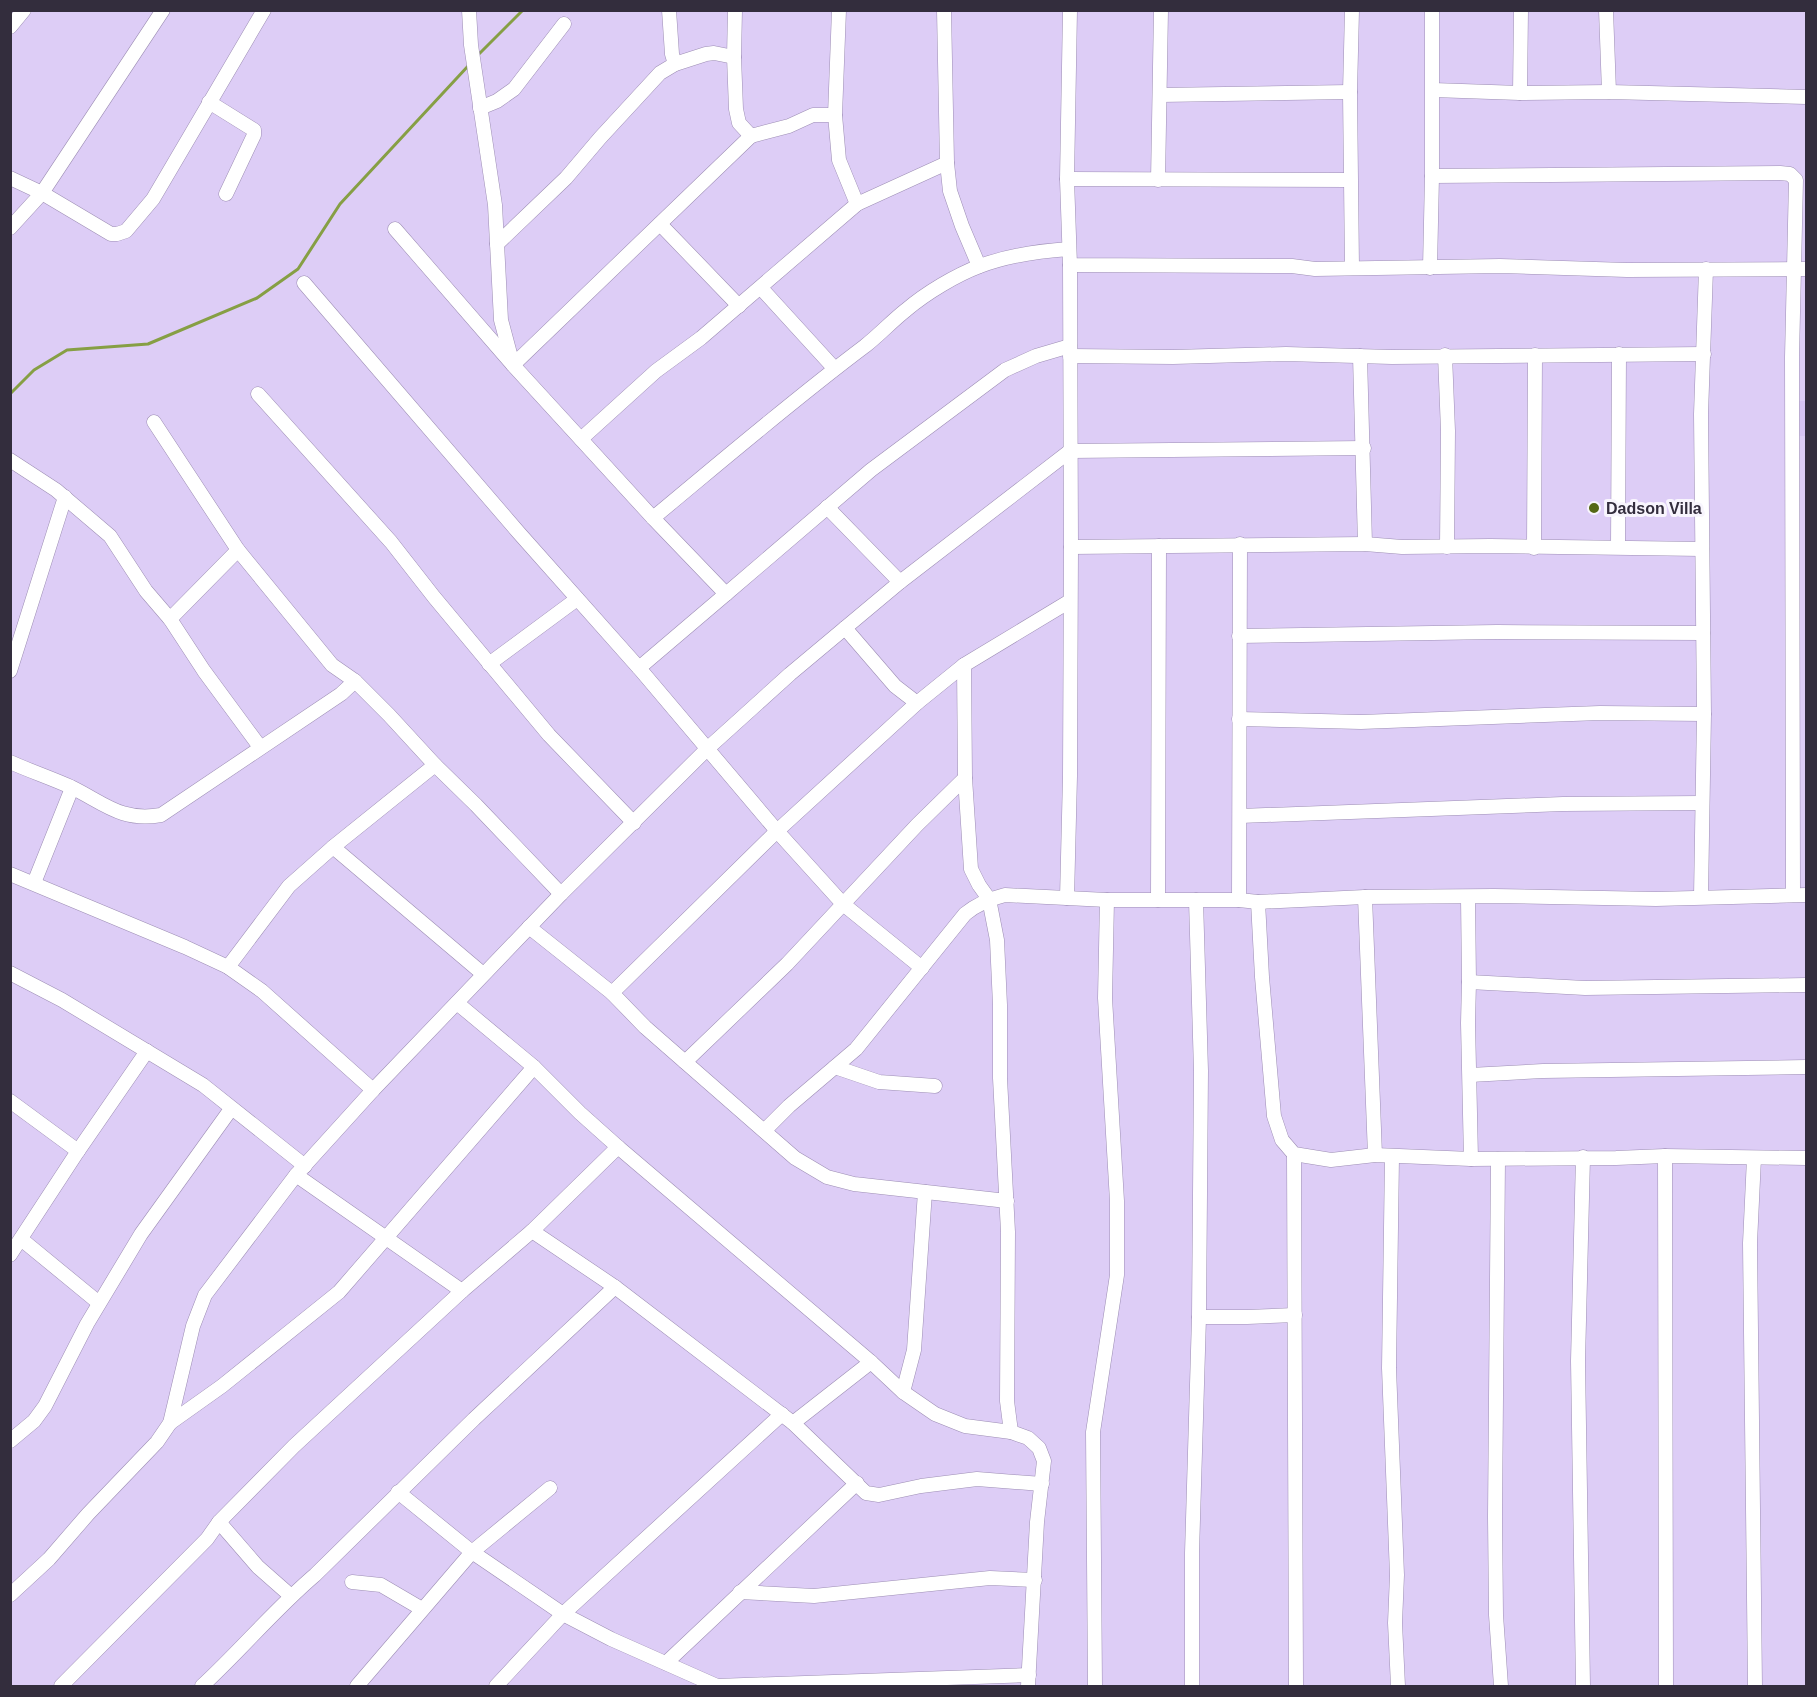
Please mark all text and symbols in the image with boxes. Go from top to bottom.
place label: Dadson Villa [1606,500,1702,517]
marker: Dadson Villa [1587,501,1601,515]

